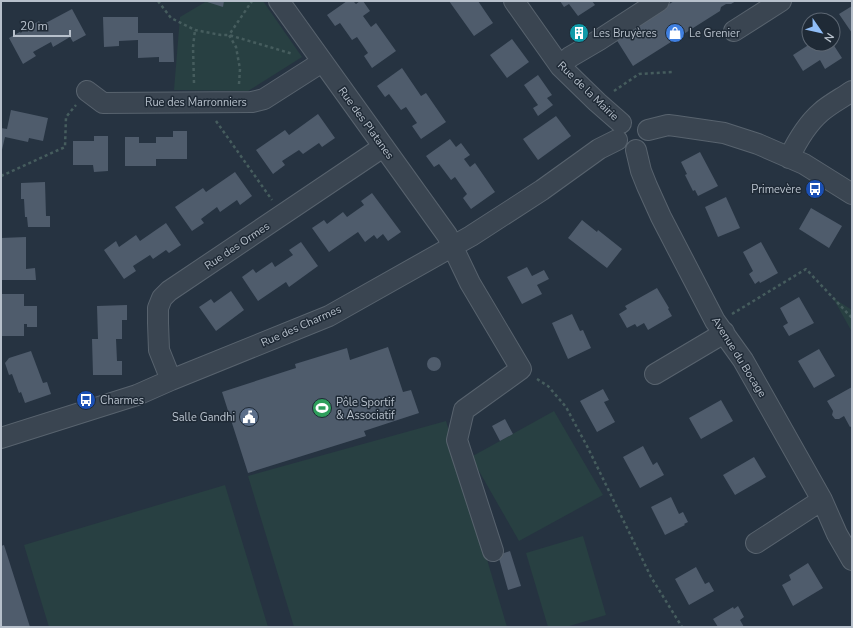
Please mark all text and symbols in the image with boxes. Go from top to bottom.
scale bar [14,12,70,38]
north arrow [801,12,841,52]
text: 20 m [20,18,48,34]
building icon: Les Bruyères [568,22,590,44]
shop icon: Le Grenier [664,22,686,44]
place label: Les Bruyères [593,26,657,41]
place label: Le Grenier [689,26,740,41]
text: N [820,30,837,45]
street label: Rue de la Mairie [554,58,622,124]
street label: Rue des Platanes [335,84,397,162]
street label: Rue des Marronniers [145,95,247,110]
bus stop icon: Primevère [804,178,826,200]
place label: Primevère [751,182,801,197]
street label: Rue des Ormes [201,219,273,273]
street label: Rue des Charmes [258,302,344,350]
street label: Avenue du Bocage [708,314,770,400]
bus stop icon: Charmes [75,389,97,411]
place label: Charmes [100,393,144,408]
place label: Pôle Sportif & Associatif [336,395,395,423]
sports icon: Pôle Sportif & Associatif [311,397,333,419]
public building icon: Salle Gandhi [238,406,260,428]
place label: Salle Gandhi [172,410,235,425]

